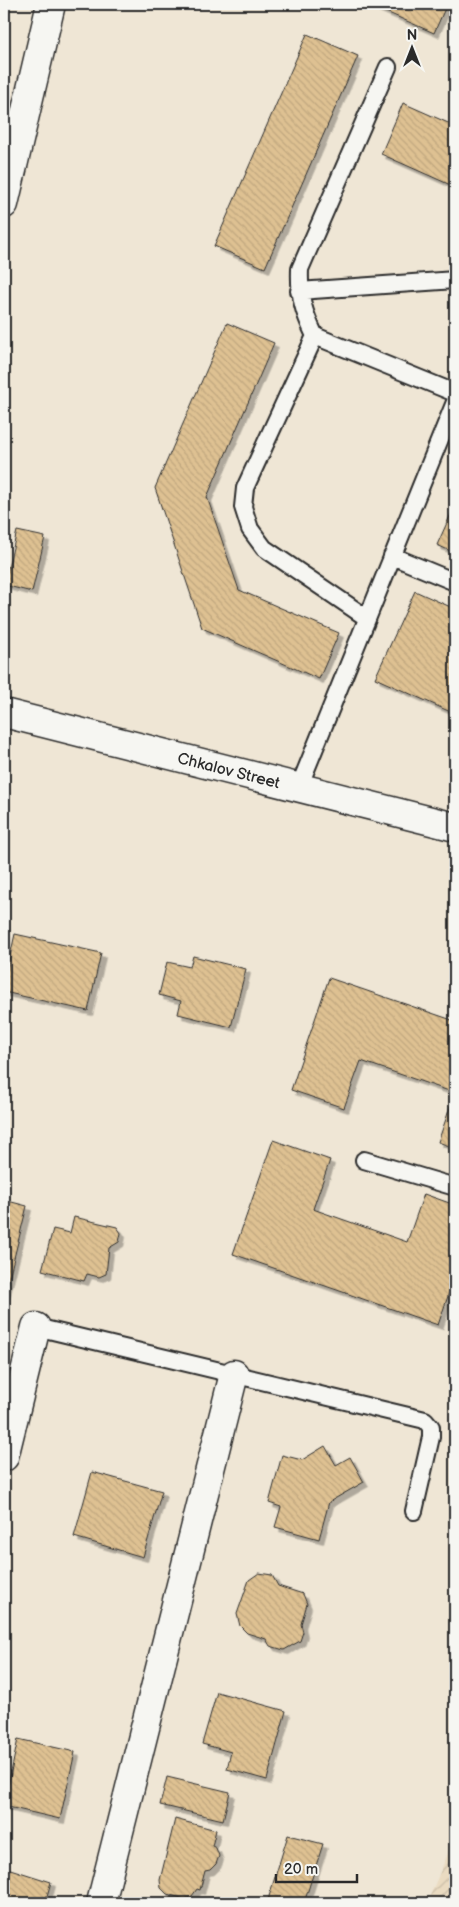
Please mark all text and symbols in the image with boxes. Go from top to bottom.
north arrow [386,22,436,72]
text: N [407,27,417,44]
street label: Chkalov Street [175,749,282,793]
scale bar [276,1852,358,1884]
text: 20 m [284,1860,318,1879]

